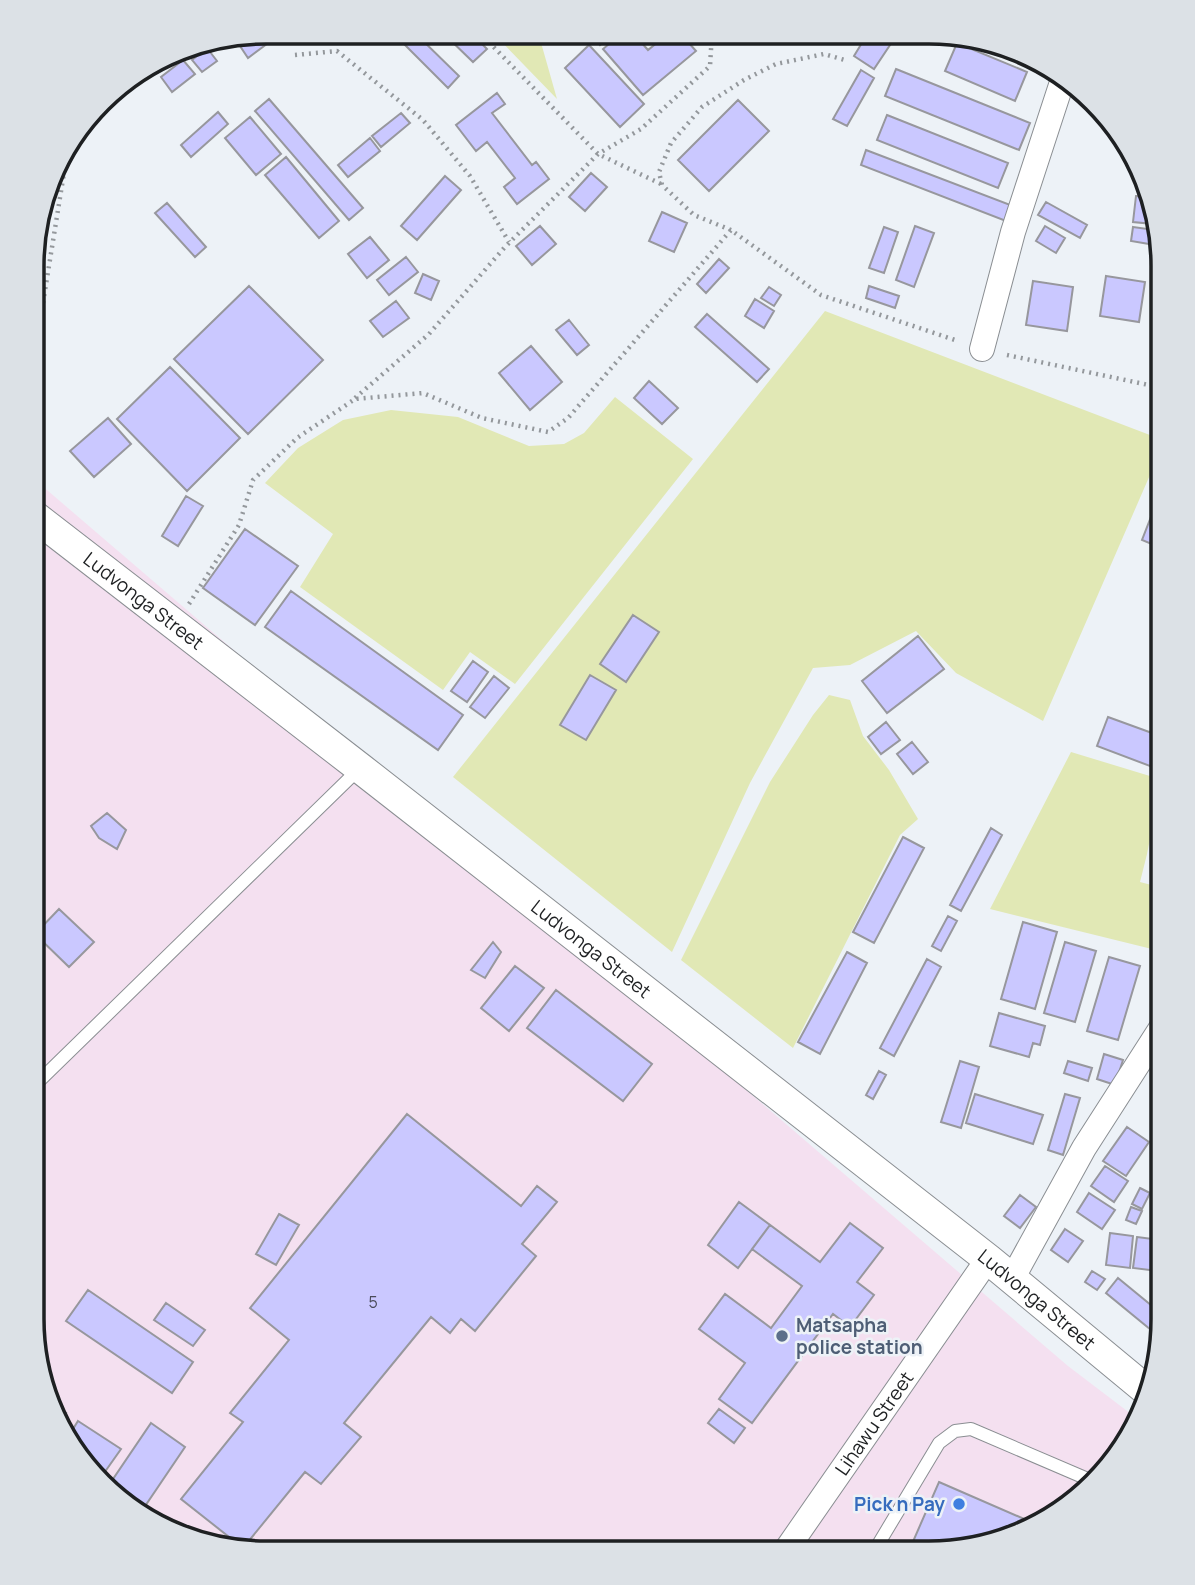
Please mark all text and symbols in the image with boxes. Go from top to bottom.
street label: Ludvonga Street [78,546,209,655]
street label: Ludvonga Street [526,894,657,1004]
street label: Ludvonga Street [973,1243,1101,1356]
house number: 5 [368,1291,378,1313]
place label: Matsapha police station [796,1312,923,1360]
marker: Matsapha police station [774,1328,790,1344]
street label: Lihawu Street [829,1366,919,1480]
place label: Pick n Pay [854,1491,945,1517]
marker: Pick n Pay [951,1496,967,1512]

